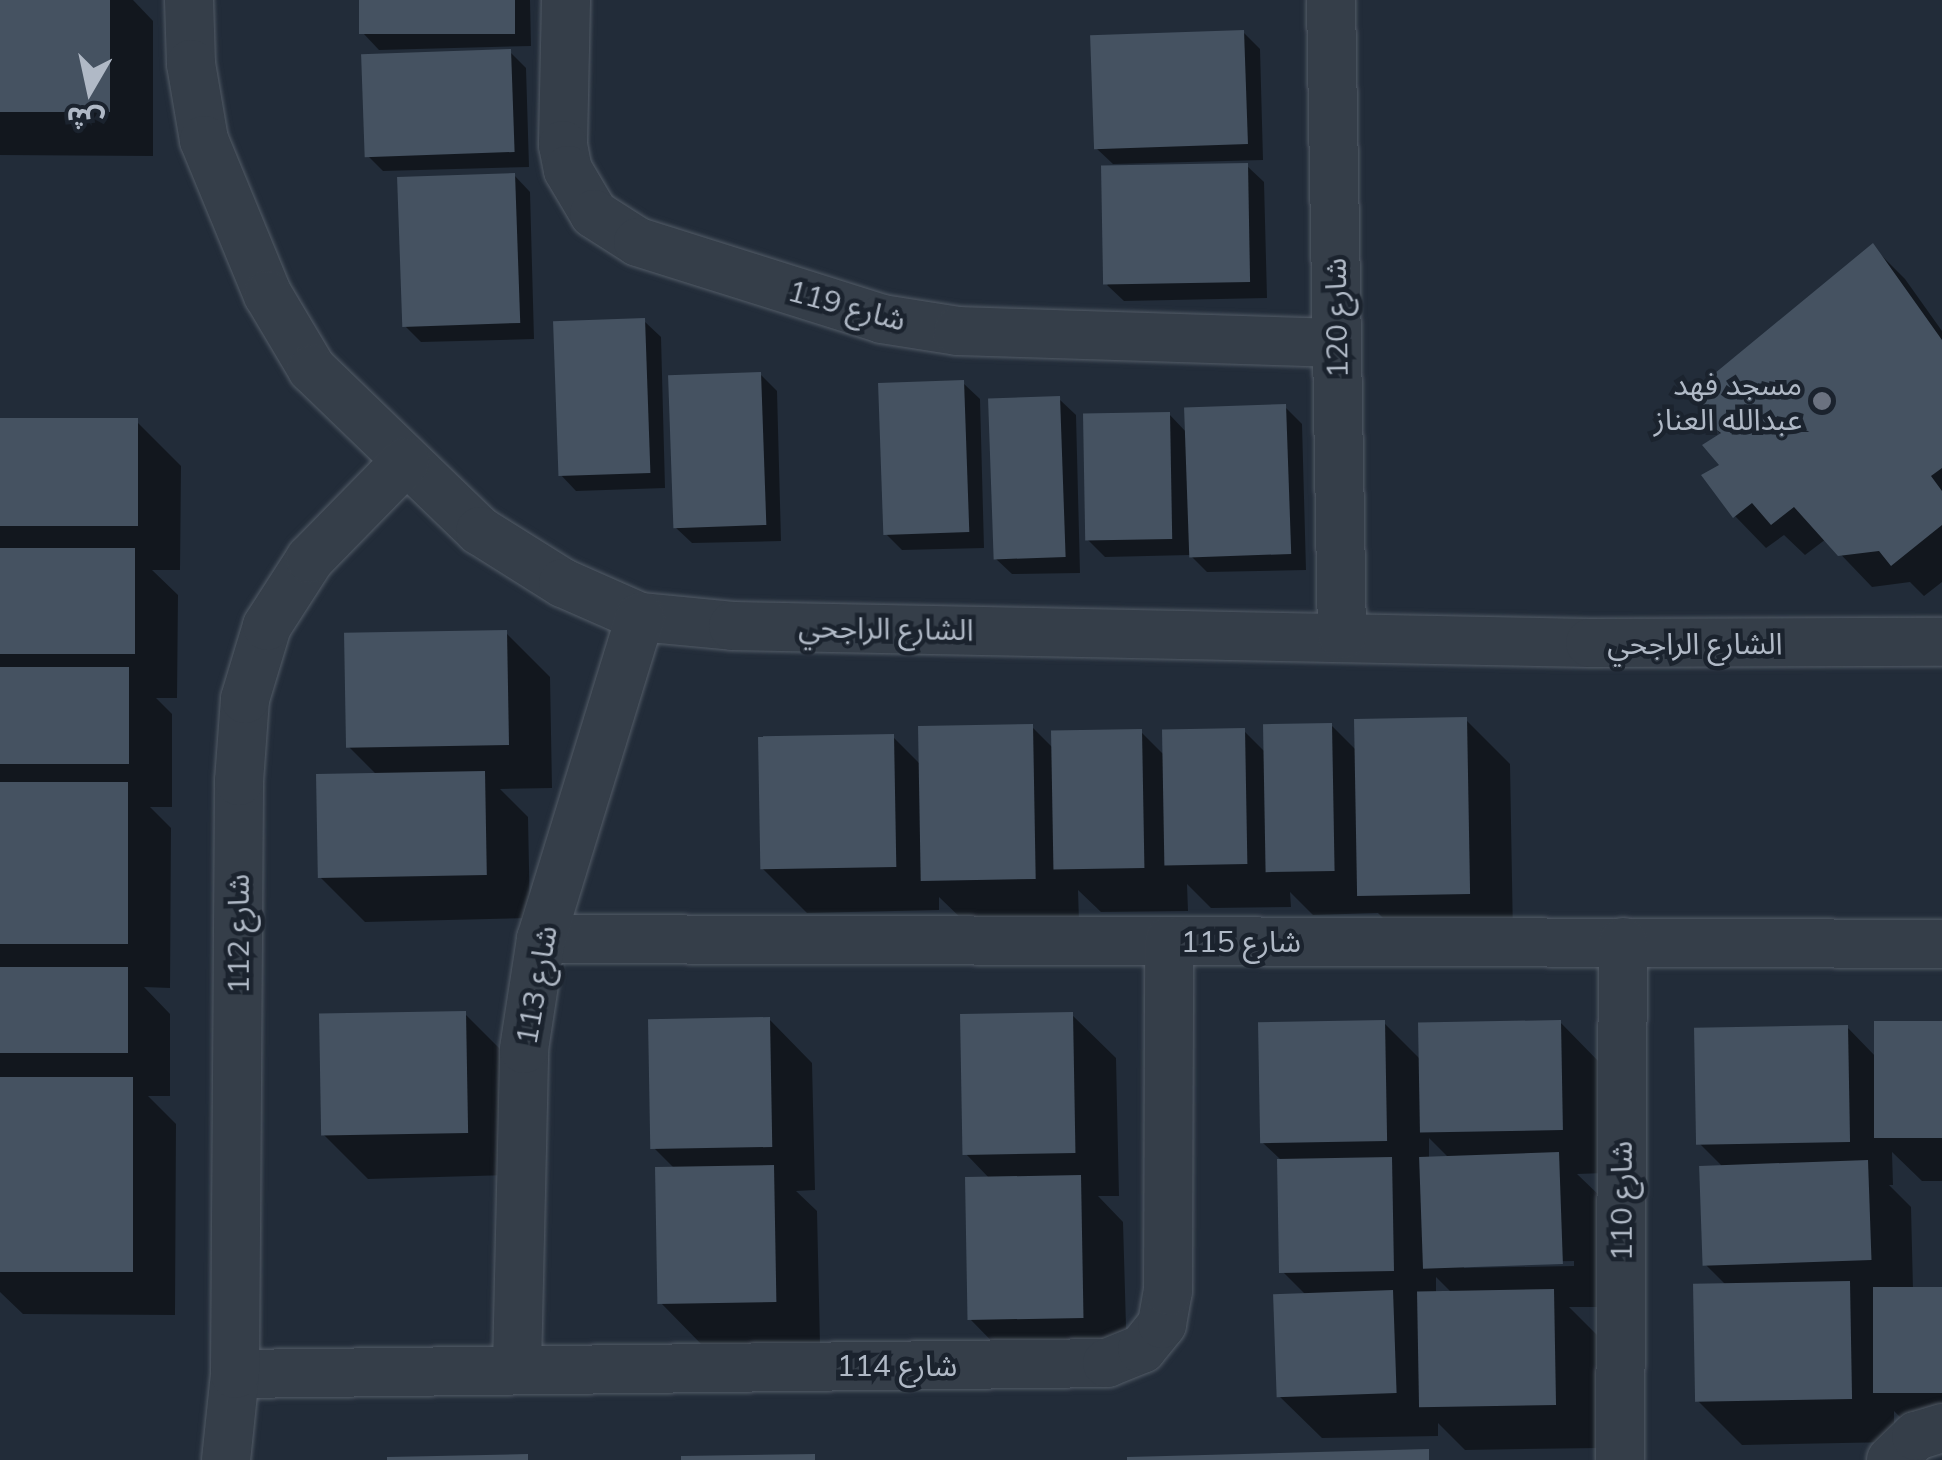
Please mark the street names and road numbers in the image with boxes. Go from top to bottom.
street label: شارع 120 [1317,258,1355,378]
street label: شارع 119 [784,272,910,338]
street label: الشارع الراجحي [798,608,974,648]
street label: الشارع الراجحي [1607,625,1783,661]
street label: شارع 112 [220,874,256,994]
street label: شارع 113 [508,923,564,1047]
street label: شارع 115 [1181,923,1301,959]
street label: شارع 110 [1603,1141,1639,1261]
street label: 114 شارع [837,1347,957,1383]

